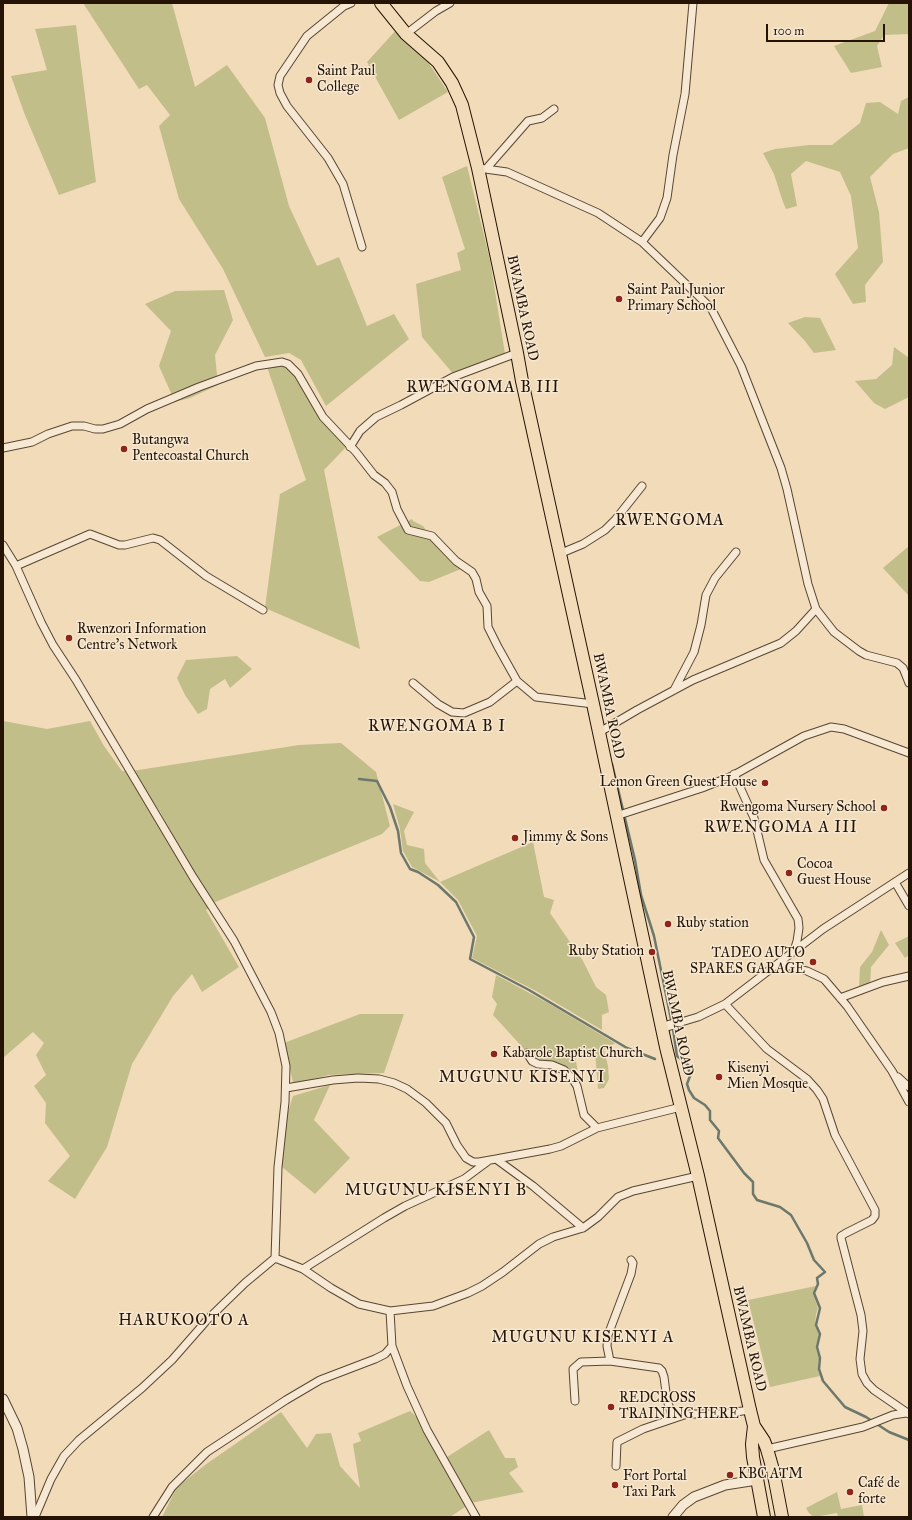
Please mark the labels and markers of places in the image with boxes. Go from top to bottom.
place label: Saint Paul College [317,64,375,96]
marker: Saint Paul College [304,75,314,85]
place label: Saint Paul Junior Primary School [627,283,725,316]
marker: Saint Paul Junior Primary School [614,294,624,304]
place label: Butangwa Pentecoastal Church [132,433,249,466]
marker: Butangwa Pentecoastal Church [119,444,129,454]
place label: Rwenzori Information Centre's Network [77,622,206,654]
marker: Rwenzori Information Centre's Network [64,633,74,643]
place label: Lemon Green Guest House [600,775,757,791]
marker: Lemon Green Guest House [760,778,770,788]
place label: Rwengoma Nursery School [720,800,876,816]
marker: Rwengoma Nursery School [879,803,889,813]
place label: Jimmy & Sons [523,830,608,846]
marker: Jimmy & Sons [510,833,520,843]
place label: Cocoa Guest House [797,857,871,890]
marker: Cocoa Guest House [784,868,794,878]
place label: Ruby station [676,916,749,932]
marker: Ruby station [663,919,673,929]
place label: Ruby Station [568,944,644,960]
place label: TADEO AUTO SPARES GARAGE [690,946,805,978]
marker: Ruby Station [647,947,657,957]
marker: TADEO AUTO SPARES GARAGE [808,957,818,967]
place label: Kabarole Baptist Church [502,1046,643,1062]
marker: Kabarole Baptist Church [489,1049,499,1059]
place label: Kisenyi Mien Mosque [727,1061,808,1094]
marker: Kisenyi Mien Mosque [714,1072,724,1082]
place label: REDCROSS TRAINING HERE [619,1391,739,1424]
marker: REDCROSS TRAINING HERE [606,1402,616,1412]
place label: KBC ATM [738,1467,803,1483]
place label: Fort Portal Taxi Park [623,1469,687,1502]
marker: KBC ATM [725,1470,735,1480]
place label: Café de forte [858,1476,900,1508]
marker: Fort Portal Taxi Park [610,1480,620,1490]
marker: Café de forte [845,1487,855,1497]

